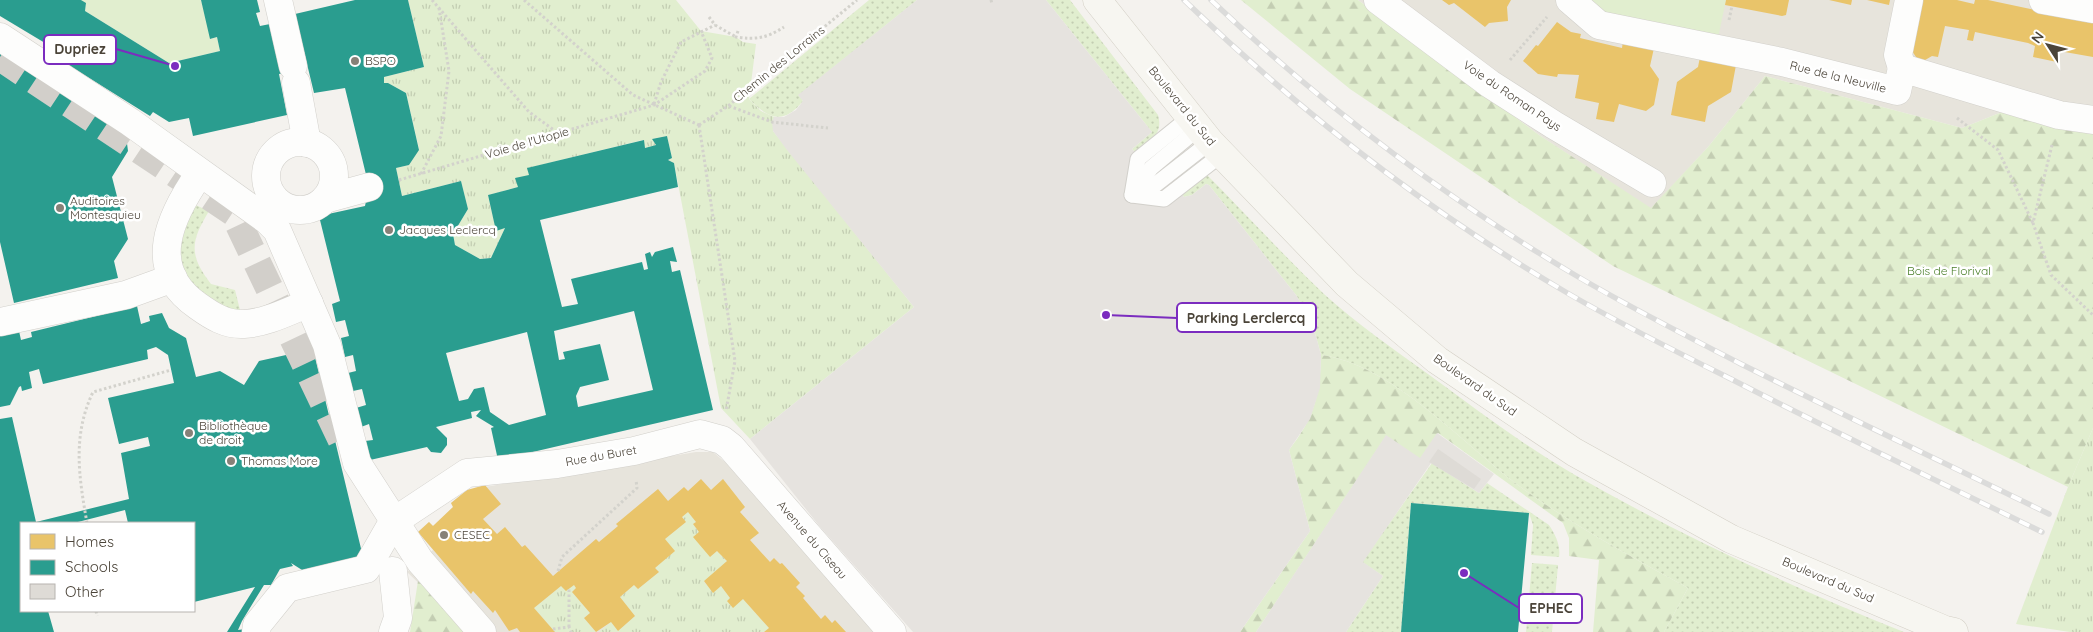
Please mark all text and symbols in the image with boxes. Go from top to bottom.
north arrow [2023,20,2073,70]
street label: Chemin des Lorrains [730,22,828,105]
text: N [2027,28,2048,47]
callout: Dupriez [44,35,116,64]
text: Dupriez [54,40,106,58]
place label: BSPO [365,53,396,68]
marker: BSPO [349,55,361,67]
street label: Voie du Roman Pays [1460,57,1565,134]
street label: Rue de la Neuville [1788,57,1888,96]
street label: Boulevard du Sud [1146,63,1219,149]
street label: Voie de l'Utopie [483,123,571,162]
place label: Auditoires Montesquieu [70,193,141,222]
marker: Auditoires Montesquieu [54,202,66,214]
place label: Jacques Leclercq [399,222,496,237]
marker: Jacques Leclercq [383,224,395,236]
park label: Bois de Florival [1907,263,1991,278]
callout: Parking Lerclercq [1177,303,1316,332]
text: Parking Lerclercq [1187,309,1305,327]
street label: Boulevard du Sud [1431,350,1520,419]
place label: Bibliothèque de droit [199,418,268,447]
marker: Bibliothèque de droit [183,427,195,439]
street label: Rue du Buret [564,442,638,469]
place label: Thomas More [241,453,318,468]
marker: Thomas More [225,455,237,467]
street label: Avenue du Ciseau [774,497,850,582]
legend [20,522,195,612]
place label: CESEC [454,527,490,542]
marker: CESEC [438,529,450,541]
text: Homes [65,532,114,551]
street label: Boulevard du Sud [1780,553,1876,606]
text: Schools [65,557,118,576]
text: Other [65,582,105,601]
callout: EPHEC [1519,594,1582,623]
text: EPHEC [1529,599,1573,617]

